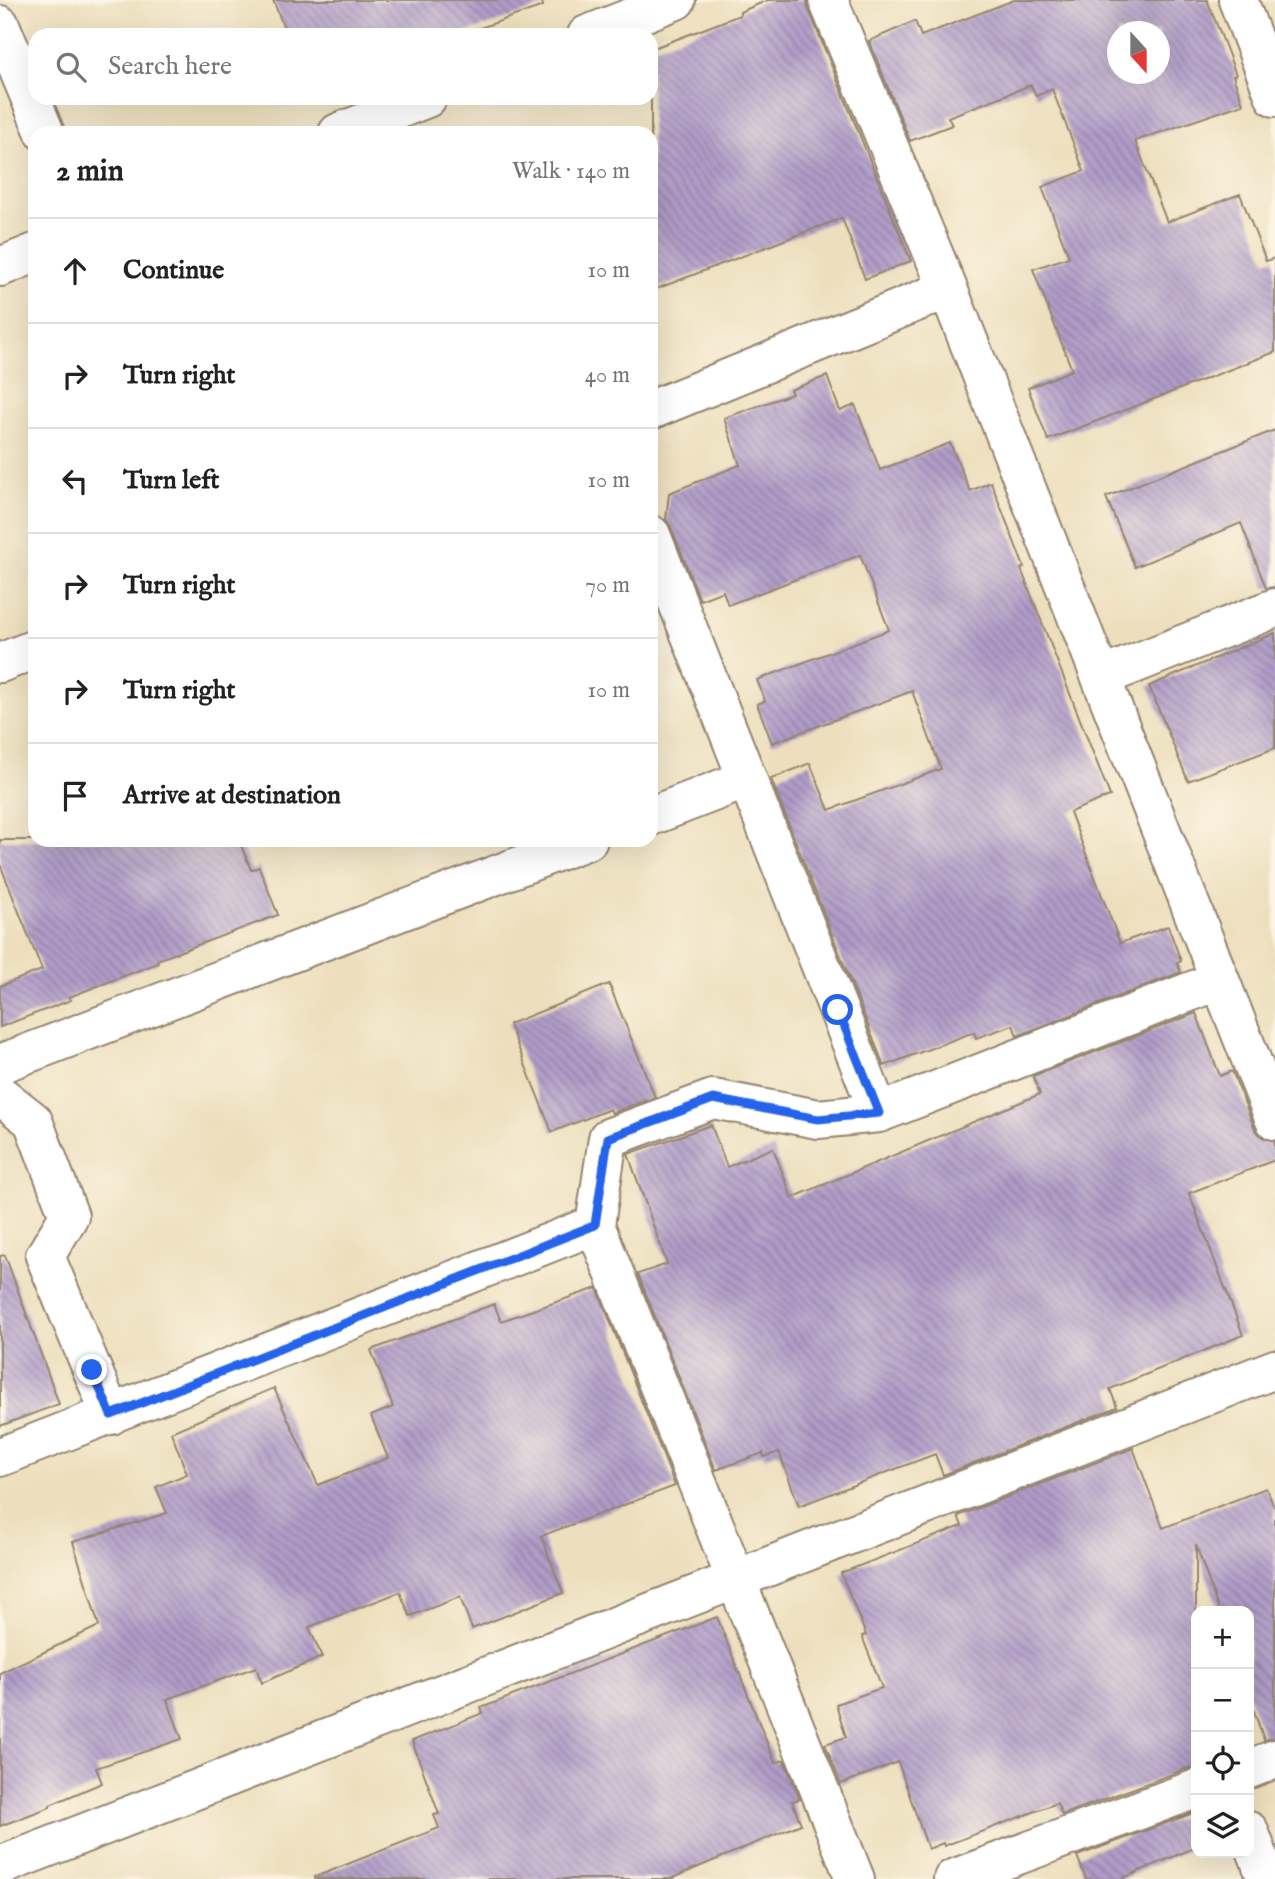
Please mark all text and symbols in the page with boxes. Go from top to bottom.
north arrow [1107,21,1170,84]
search box [28,28,658,105]
icon: search [52,48,90,86]
text: Search here [108,50,232,83]
text: 2 min [56,153,124,191]
text: Walk · 140 m [512,157,630,186]
icon: ahead [56,252,94,290]
text: Continue [123,254,224,287]
text: 10 m [587,256,630,285]
icon: right [56,357,94,395]
text: Turn right [123,359,236,392]
text: 40 m [585,361,630,390]
icon: left [56,462,94,500]
text: Turn left [123,464,220,497]
text: 10 m [587,466,630,495]
icon: right [56,567,94,605]
text: Turn right [123,569,236,602]
text: 70 m [585,571,630,600]
icon: right [56,672,94,710]
text: Turn right [123,674,236,707]
text: 10 m [587,676,630,705]
icon: arrive [56,777,94,815]
text: Arrive at destination [123,779,341,812]
route start [822,994,853,1025]
route end [76,1354,107,1385]
map controls [1191,1606,1254,1858]
button: + [1191,1606,1254,1669]
button: − [1191,1669,1254,1732]
button: locate [1191,1732,1254,1795]
button: layers [1191,1795,1254,1858]

